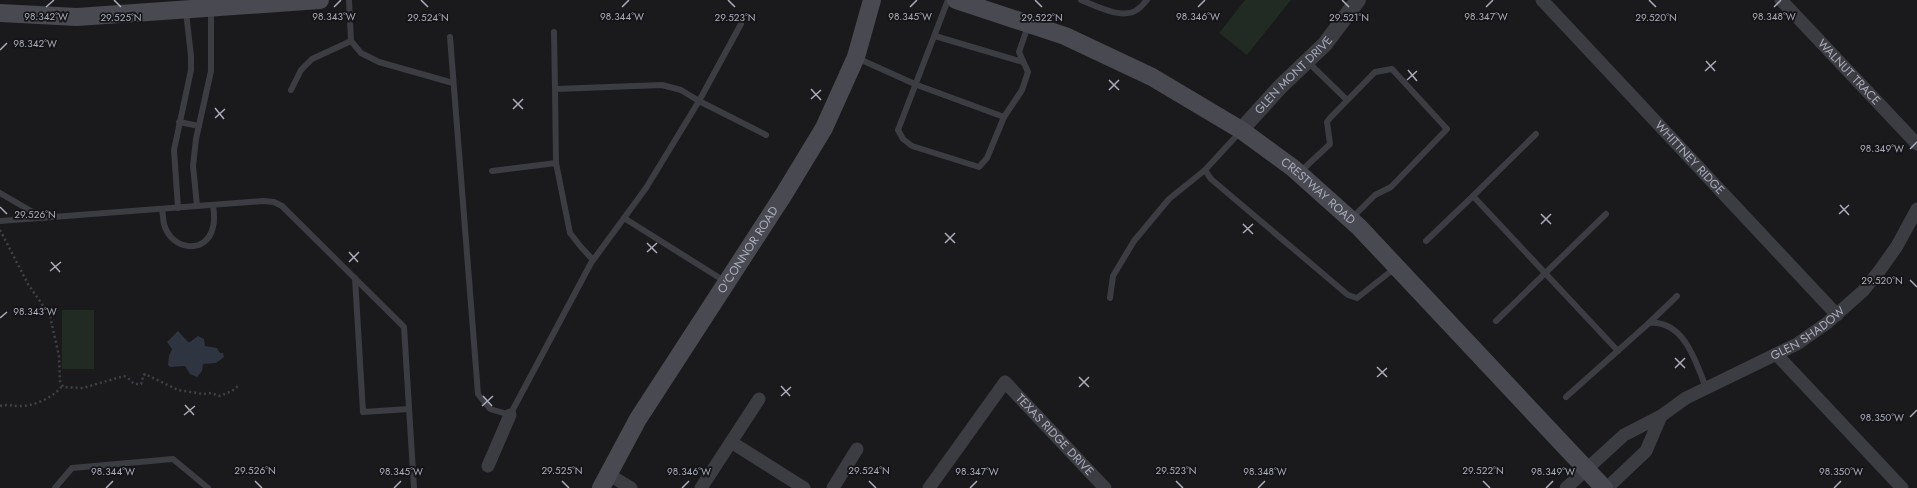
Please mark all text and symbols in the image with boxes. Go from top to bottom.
text: 98.342°W [24,9,68,24]
text: 98.343°W [312,9,356,24]
text: 98.344°W [600,9,644,24]
text: 98.345°W [888,9,932,24]
text: 98.346°W [1176,9,1220,24]
text: 98.347°W [1464,9,1508,24]
text: 98.348°W [1752,9,1796,24]
text: 29.525°N [100,10,142,25]
text: 29.524°N [407,10,449,25]
text: 29.523°N [714,10,756,25]
text: 29.522°N [1021,10,1063,25]
text: 29.521°N [1329,10,1369,25]
text: 29.520°N [1635,10,1677,25]
street label: GLEN MONT DRIVE [1250,32,1337,118]
street label: WALNUT TRACE [1813,35,1885,109]
text: 98.342°W [13,36,57,51]
street label: WHITTNEY RIDGE [1651,117,1729,198]
text: 98.349°W [1860,141,1904,156]
street label: CRESTWAY ROAD [1277,153,1359,229]
street label: O'CONNOR ROAD [713,203,783,297]
text: 29.526°N [14,207,56,222]
text: 29.520°N [1861,273,1903,288]
street label: GLEN SHADOW [1767,302,1849,365]
text: 98.343°W [13,304,57,319]
street label: TEXAS RIDGE DRIVE [1012,390,1098,480]
text: 98.350°W [1860,410,1904,425]
text: 29.526°N [234,463,276,478]
text: 29.525°N [541,463,583,478]
text: 29.524°N [848,463,890,478]
text: 29.523°N [1155,463,1197,478]
text: 29.522°N [1462,463,1504,478]
text: 98.344°W [91,464,135,479]
text: 98.345°W [379,464,423,479]
text: 98.346°W [667,464,711,479]
text: 98.347°W [955,464,999,479]
text: 98.348°W [1243,464,1287,479]
text: 98.349°W [1531,464,1575,479]
text: 98.350°W [1819,464,1863,479]

